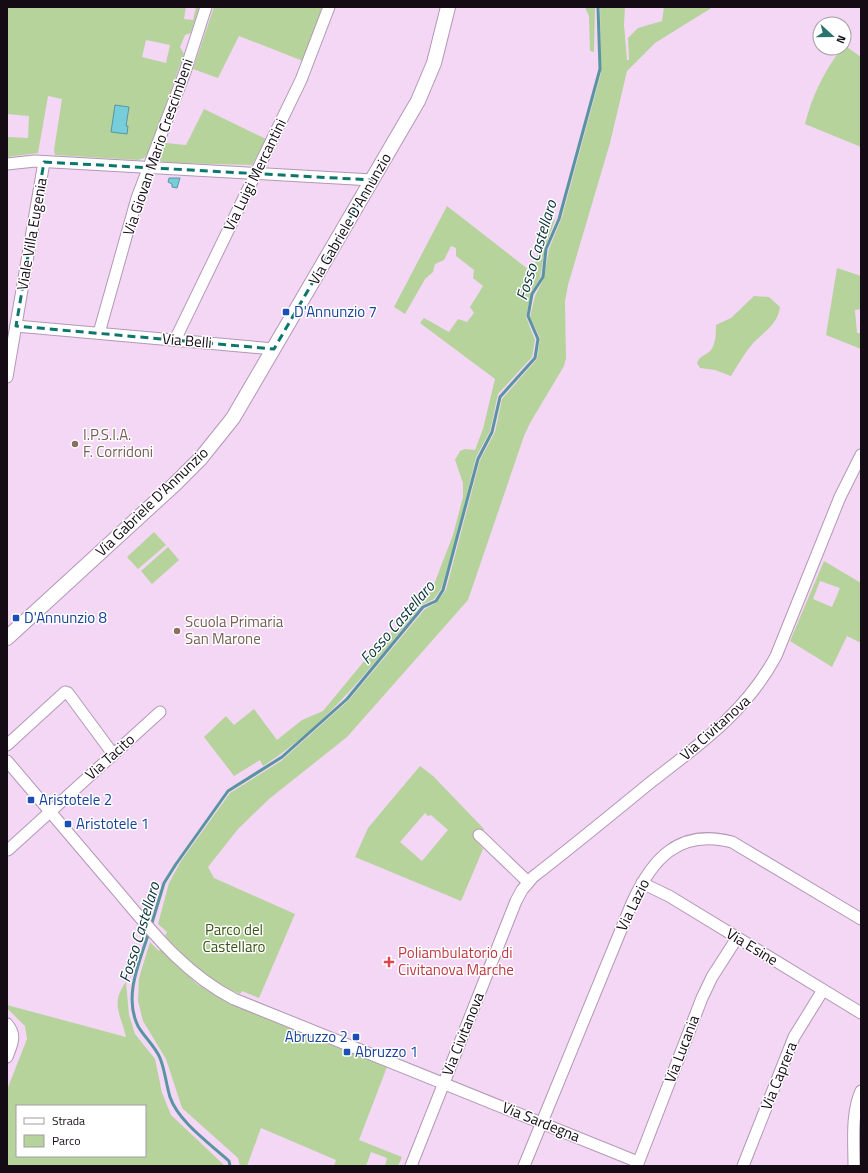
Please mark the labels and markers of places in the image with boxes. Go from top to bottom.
place label: D'Annunzio 7 [294,300,377,323]
marker: D'Annunzio 7 [281,307,291,317]
place label: I.P.S.I.A. F. Corridoni [83,423,153,463]
marker: I.P.S.I.A. F. Corridoni [70,439,80,449]
place label: D'Annunzio 8 [24,606,107,629]
place label: Scuola Primaria San Marone [185,610,284,650]
marker: D'Annunzio 8 [11,613,21,623]
marker: Scuola Primaria San Marone [172,626,182,636]
place label: Aristotele 2 [39,788,112,811]
marker: Aristotele 2 [26,795,36,805]
place label: Aristotele 1 [76,812,149,835]
marker: Aristotele 1 [63,819,73,829]
place label: Poliambulatorio di Civitanova Marche [398,941,514,981]
marker: Poliambulatorio di Civitanova Marche [383,956,395,968]
place label: Abruzzo 2 [285,1025,348,1048]
marker: Abruzzo 2 [351,1032,361,1042]
place label: Abruzzo 1 [355,1040,418,1063]
marker: Abruzzo 1 [342,1047,352,1057]

